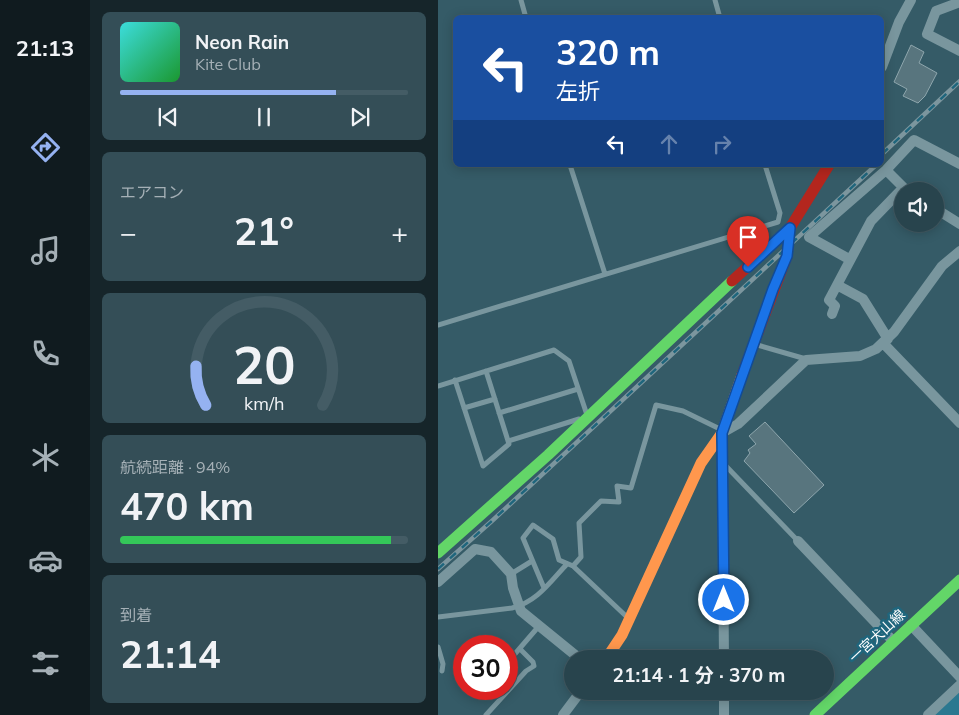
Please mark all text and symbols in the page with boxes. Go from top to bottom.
text: Neon Rain [195,30,289,54]
text: 320 m [556,30,660,74]
text: 21:13 [16,34,74,62]
icon: left [473,35,538,100]
text: Kite Club [195,54,261,74]
text: 左折 [556,77,600,105]
icon: previous [154,103,182,131]
icon: pause [250,103,278,131]
icon: next [346,103,374,131]
icon: directions [28,130,63,165]
icon: left [602,130,630,158]
icon: ahead [655,130,683,158]
icon: right [708,130,736,158]
text: エアコン [120,182,184,202]
map controls [894,182,944,232]
button: sound [894,182,944,232]
text: 21° [234,207,294,255]
text: − [120,215,137,250]
text: + [391,215,408,250]
pin [727,216,769,267]
icon: arrive [734,223,762,251]
icon: music [28,233,63,268]
text: 20 [233,332,295,397]
icon: phone [28,336,63,371]
text: km/h [244,392,284,414]
icon: climate [28,440,63,475]
text: 航続距離 · 94% [120,457,230,477]
text: 470 km [120,482,254,530]
icon: car [28,543,63,578]
position arrow [697,573,749,625]
text: 到着 [120,605,152,625]
street label: 一宮犬山線 [845,606,909,666]
text: 21:14 [120,630,221,678]
speed limit sign: 30 [453,635,518,700]
icon: filters [28,646,63,681]
text: 21:14 · 1 分 · 370 m [613,663,785,687]

